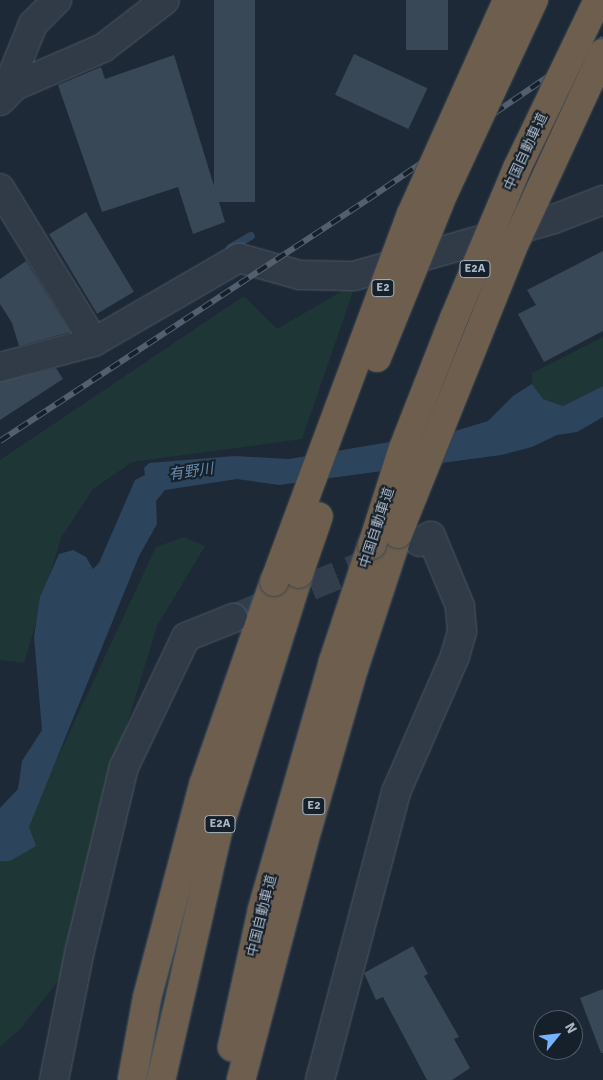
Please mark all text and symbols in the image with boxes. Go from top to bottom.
street label: 中国自動車道 [501,110,551,194]
road number: E2A [459,260,491,278]
road number: E2 [370,278,396,298]
water label: 有野川 [167,460,215,484]
street label: 中国自動車道 [356,485,398,571]
road number: E2 [302,796,326,816]
road number: E2A [204,814,236,834]
street label: 中国自動車道 [244,873,280,959]
north arrow [533,1010,583,1060]
text: N [561,1020,580,1036]

